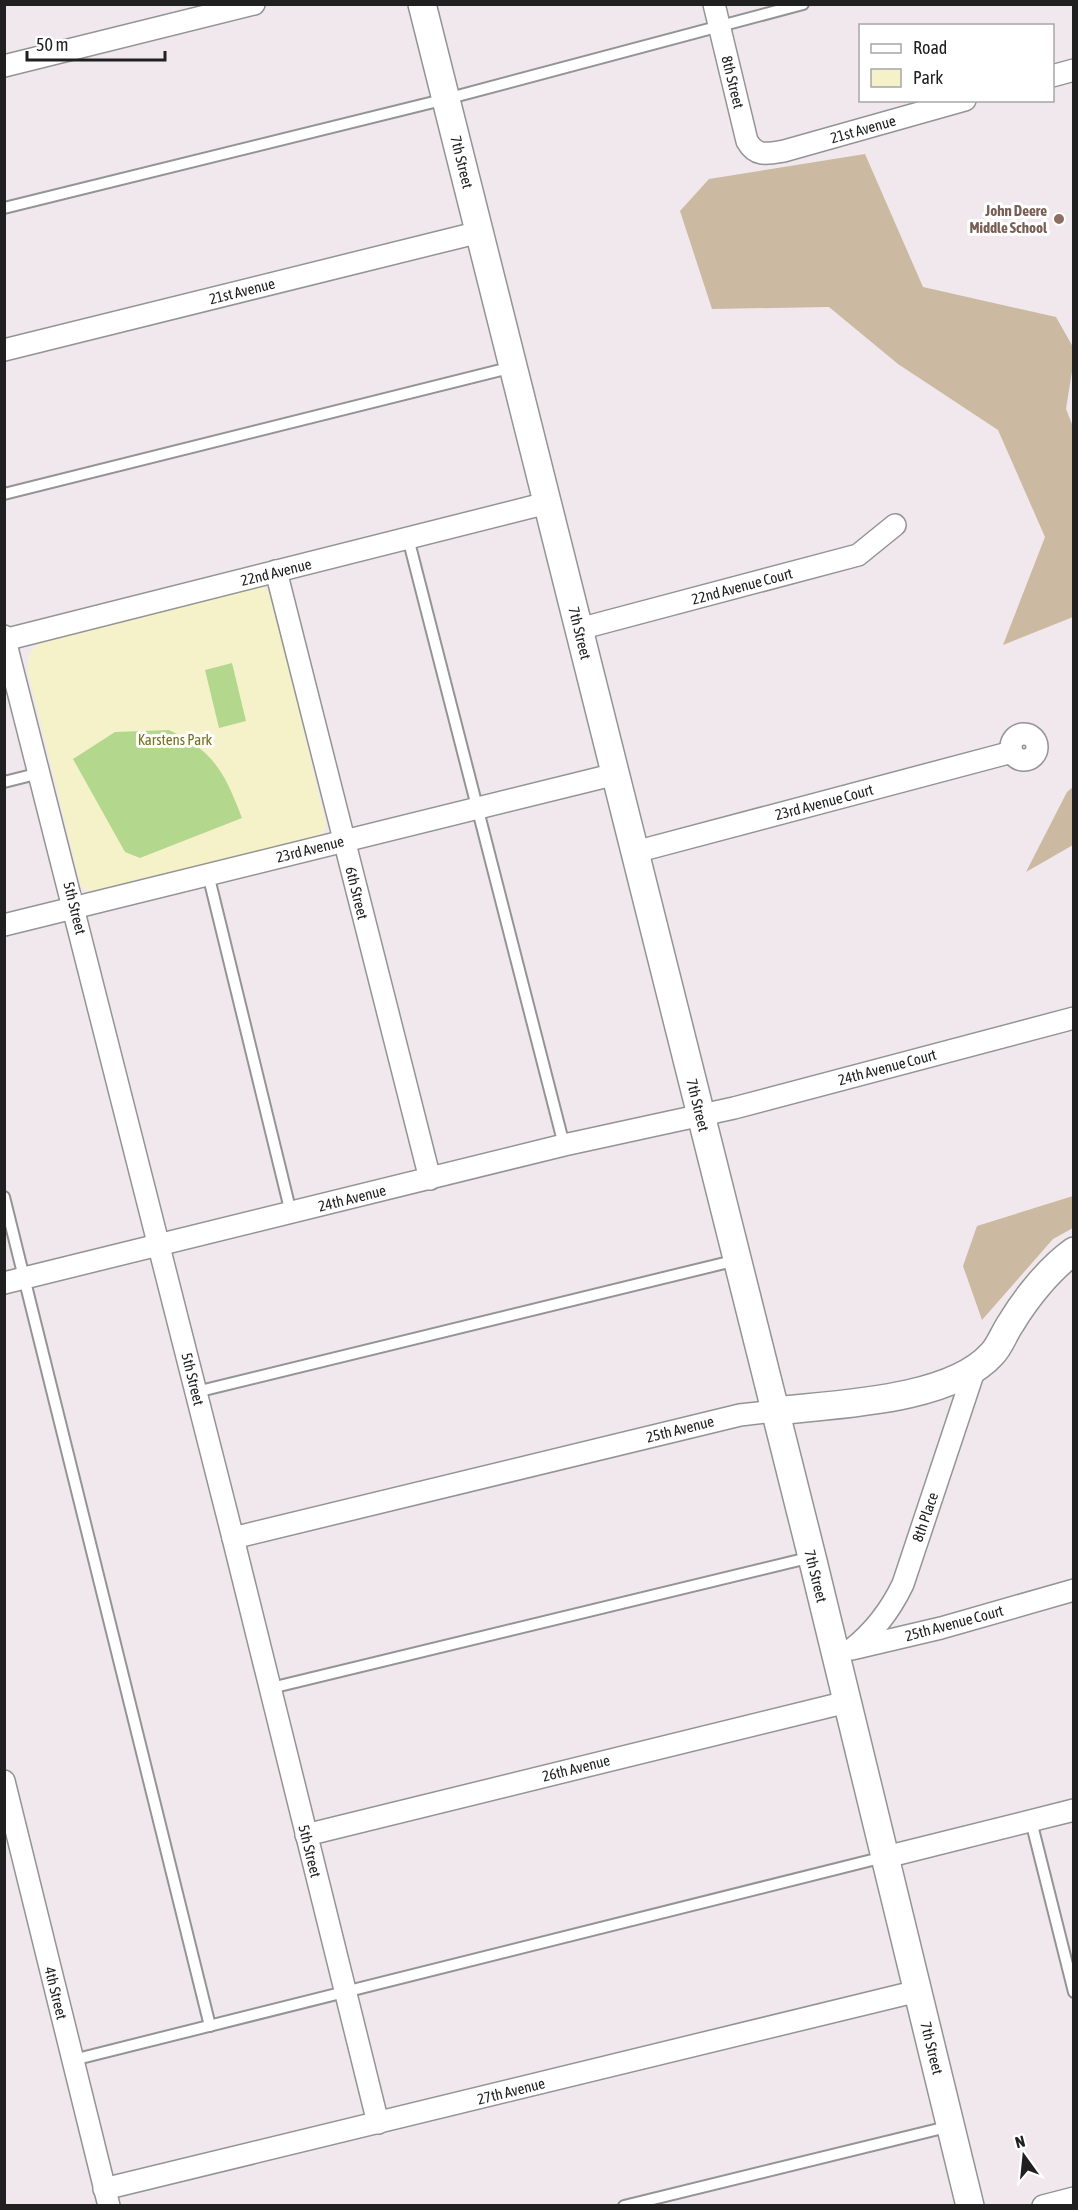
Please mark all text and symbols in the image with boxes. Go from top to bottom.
scale bar [27,24,165,62]
legend [859,24,1054,102]
text: 50 m [36,34,68,55]
text: Road [913,37,947,58]
street label: 8th Street [718,54,748,110]
text: Park [913,67,943,88]
street label: 21st Avenue [828,112,898,146]
street label: 7th Street [447,134,477,190]
place label: John Deere Middle School [969,202,1048,236]
marker: John Deere Middle School [1052,212,1066,226]
street label: 21st Avenue [207,275,277,307]
street label: 22nd Avenue [239,555,313,589]
street label: 22nd Avenue Court [690,564,794,608]
street label: 7th Street [565,605,595,661]
park label: Karstens Park [138,731,213,748]
street label: 23rd Avenue Court [773,781,875,823]
street label: 23rd Avenue [274,832,346,866]
street label: 6th Street [342,865,372,921]
street label: 5th Street [60,880,90,936]
street label: 24th Avenue Court [836,1046,938,1088]
street label: 7th Street [683,1077,713,1133]
street label: 24th Avenue [316,1181,388,1215]
street label: 5th Street [178,1351,208,1407]
street label: 25th Avenue [644,1412,716,1446]
street label: 8th Place [909,1490,941,1544]
street label: 7th Street [801,1548,831,1604]
street label: 25th Avenue Court [903,1602,1005,1644]
street label: 26th Avenue [540,1751,612,1785]
street label: 5th Street [295,1823,325,1879]
street label: 4th Street [41,1965,71,2021]
street label: 7th Street [917,2020,947,2076]
street label: 27th Avenue [475,2074,547,2108]
north arrow [994,2126,1054,2186]
text: N [1013,2132,1027,2151]

